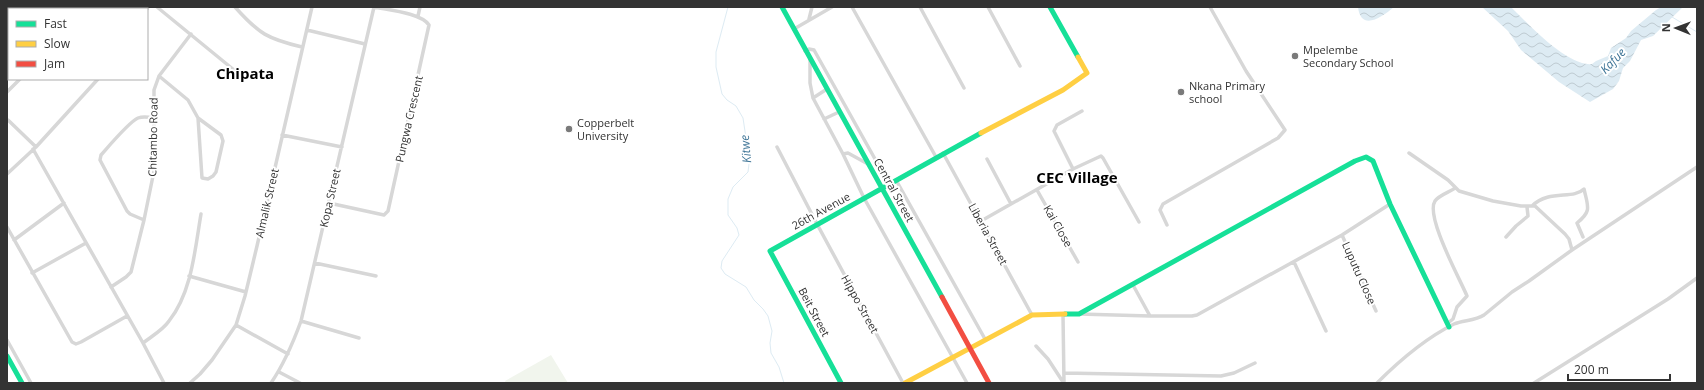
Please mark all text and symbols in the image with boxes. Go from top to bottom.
legend [8,8,148,80]
north arrow [1656,8,1696,48]
text: Fast [44,15,67,32]
text: N [1658,23,1673,32]
text: Slow [44,35,71,52]
place label: Mpelembe Secondary School [1303,42,1394,70]
water label: Kafue [1596,44,1629,77]
marker: Mpelembe Secondary School [1290,51,1300,61]
text: Jam [43,55,65,72]
district label: Chipata [216,63,274,83]
street label: Pungwa Crescent [391,74,426,164]
place label: Nkana Primary school [1189,78,1266,106]
marker: Nkana Primary school [1176,87,1186,97]
street label: Chitambo Road [144,97,161,177]
place label: Copperbelt University [577,115,634,143]
marker: Copperbelt University [564,124,574,134]
water label: Kitwe [736,134,755,164]
street label: Central Street [871,155,918,224]
street label: Almalik Street [251,167,282,239]
street label: Kopa Street [315,167,344,229]
district label: CEC Village [1036,167,1118,187]
street label: 26th Avenue [789,188,853,233]
street label: Liberia Street [965,200,1012,267]
street label: Kai Close [1040,202,1076,250]
street label: Luputu Close [1339,239,1380,307]
street label: Hippo Street [838,272,883,336]
street label: Beit Street [795,285,834,339]
scale bar [1568,356,1670,382]
text: 200 m [1574,361,1609,378]

